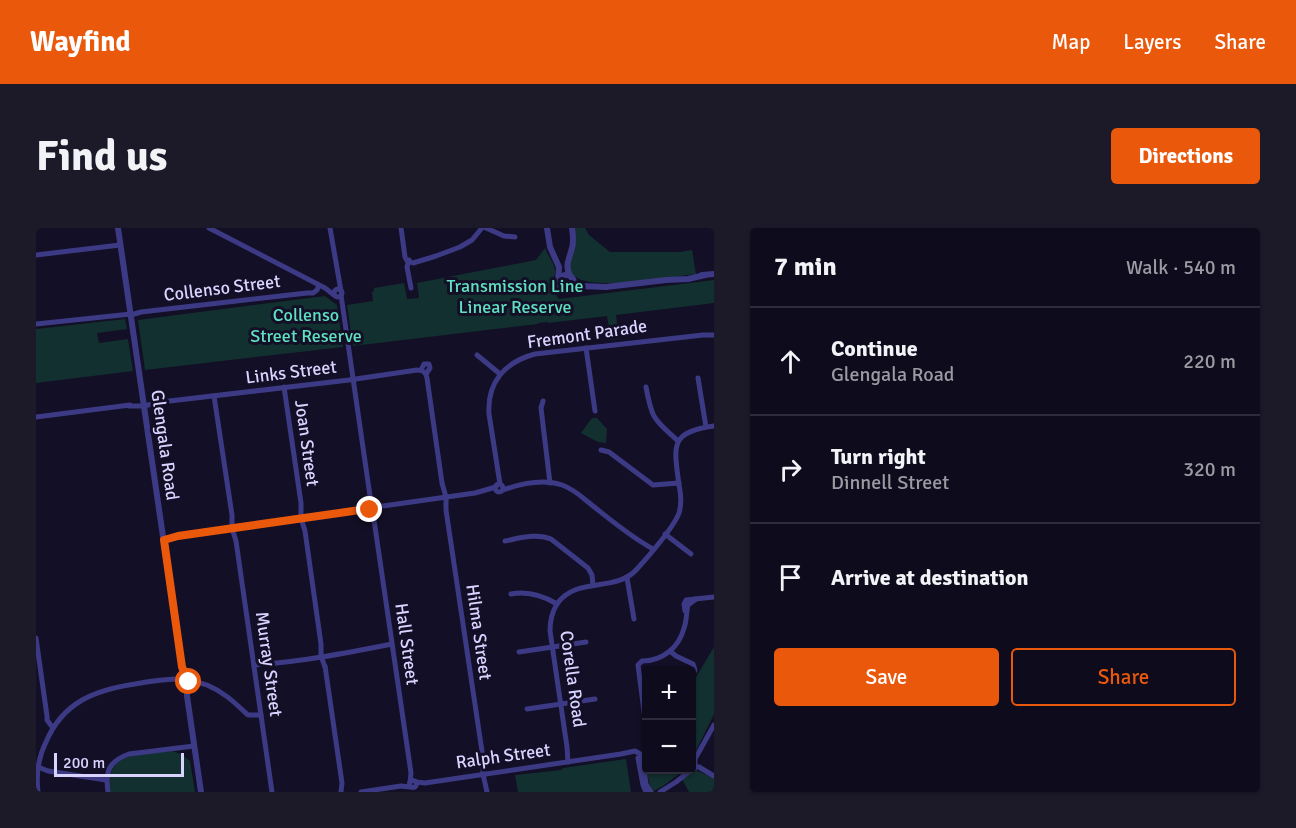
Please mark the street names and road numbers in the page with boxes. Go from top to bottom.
street label: Collenso Street [162,270,282,306]
street label: Fremont Parade [526,315,648,353]
street label: Links Street [244,356,338,388]
street label: Glengala Road [146,388,184,502]
street label: Joan Street [290,398,324,488]
street label: Hilma Street [461,583,497,681]
street label: Hall Street [390,602,424,686]
street label: Murray Street [251,610,287,718]
street label: Corella Road [555,629,591,729]
street label: Ralph Street [454,738,552,774]

